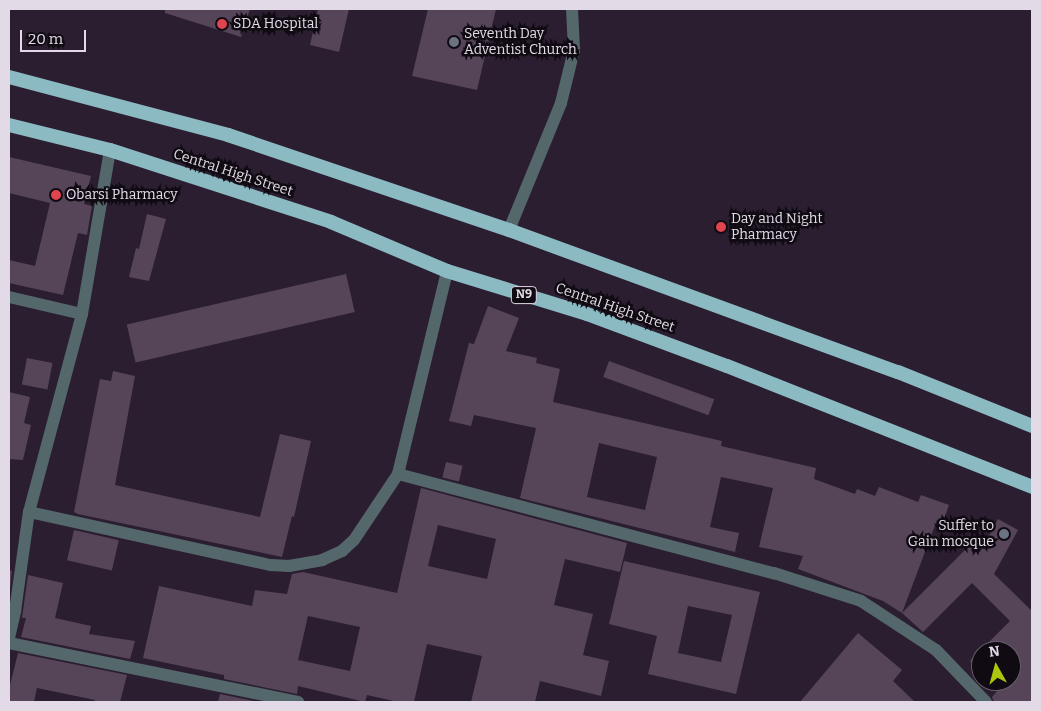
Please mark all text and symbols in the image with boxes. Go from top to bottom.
place label: SDA Hospital [233,16,318,32]
marker: SDA Hospital [215,17,229,31]
scale bar [22,20,89,52]
place label: Seventh Day Adventist Church [464,26,577,58]
text: 20 m [28,30,63,48]
marker: Seventh Day Adventist Church [448,36,460,48]
street label: Central High Street [171,146,295,200]
place label: Obarsi Pharmacy [66,187,178,203]
marker: Obarsi Pharmacy [50,189,62,201]
place label: Day and Night Pharmacy [731,211,822,243]
marker: Day and Night Pharmacy [715,221,727,233]
street label: Central High Street [553,280,677,336]
road number: N9 [510,286,538,304]
place label: Suffer to Gain mosque [908,518,994,550]
marker: Suffer to Gain mosque [998,528,1010,540]
north arrow [971,641,1021,691]
text: N [988,643,1001,661]

